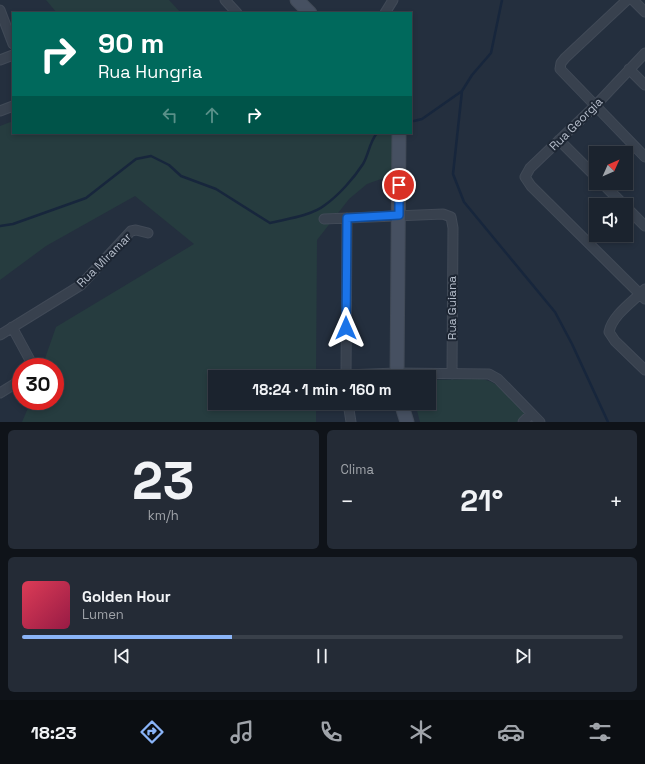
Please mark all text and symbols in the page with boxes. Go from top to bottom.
text: 90 m [98,25,164,61]
icon: right [32,28,84,80]
text: Rua Hungria [98,60,202,83]
street label: Rua Georgia [546,94,606,154]
icon: left [159,104,181,126]
icon: ahead [201,104,223,126]
icon: right [243,104,265,126]
north arrow [589,146,633,190]
map controls [589,146,633,242]
pin [382,168,416,202]
icon: arrive [388,174,410,196]
button: sound [589,198,633,242]
street label: Rua Miramar [73,229,135,291]
street label: Rua Guiana [444,276,460,340]
position arrow [325,307,367,349]
speed limit sign: 30 [12,358,64,410]
text: 18:24 · 1 min · 160 m [252,380,392,399]
text: 23 [132,448,195,514]
text: Clima [341,461,374,478]
text: 21° [460,481,503,520]
text: − [341,487,354,515]
text: + [609,487,623,515]
text: km/h [148,507,179,524]
text: Golden Hour [82,587,171,606]
text: Lumen [82,606,124,623]
icon: previous [111,645,133,667]
icon: pause [311,645,333,667]
icon: next [512,645,534,667]
icon: directions [138,718,166,746]
icon: music [228,718,256,746]
icon: phone [317,718,345,746]
icon: climate [407,718,435,746]
icon: car [497,718,525,746]
icon: filters [586,718,614,746]
text: 18:23 [31,721,77,744]

